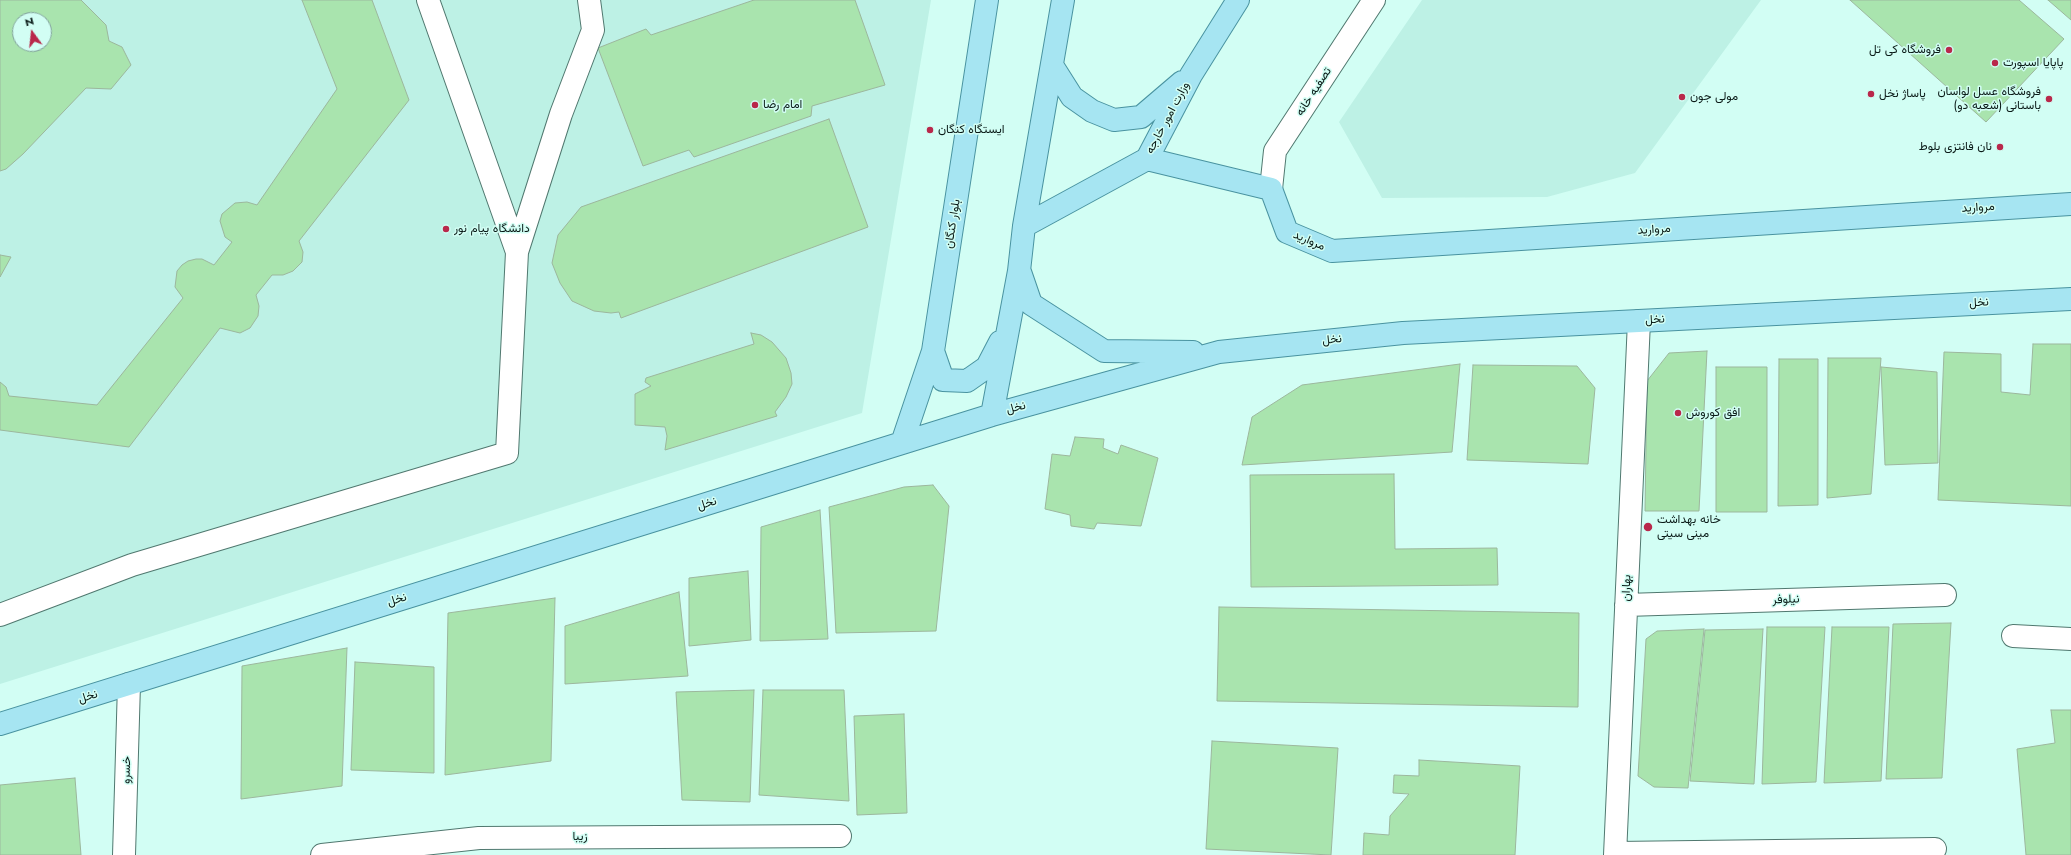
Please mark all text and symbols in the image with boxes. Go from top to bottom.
north arrow [12,12,52,52]
text: N [23,13,35,30]
place label: فروشگاه کی تل [1869,43,1941,57]
marker: فروشگاه کی تل [1944,45,1954,55]
place label: پاپایا اسپورت [2003,56,2063,70]
marker: پاپایا اسپورت [1990,58,2000,68]
street label: تصفیه خانه [1293,65,1335,119]
street label: وزارت امور خارجه [1143,80,1193,156]
place label: فروشگاه عسل لواسان باستانی (شعبه دو) [1937,85,2041,113]
place label: پاساژ نخل [1879,87,1926,101]
marker: پاساژ نخل [1866,89,1876,99]
place label: مولی جون [1690,90,1738,104]
marker: مولی جون [1677,92,1687,102]
marker: فروشگاه عسل لواسان باستانی (شعبه دو) [2044,94,2054,104]
place label: امام رضا [763,98,802,112]
marker: امام رضا [750,100,760,110]
place label: ایستگاه کنگان [938,123,1004,137]
marker: ایستگاه کنگان [925,125,935,135]
place label: نان فانتزی بلوط [1919,140,1992,154]
marker: نان فانتزی بلوط [1995,142,2005,152]
street label: بلوار کنگان [942,198,964,250]
street label: مروارید [1961,200,1995,216]
place label: دانشگاه پیام نور [454,222,530,236]
street label: مروارید [1637,222,1671,238]
marker: دانشگاه پیام نور [441,224,451,234]
street label: مروارید [1291,228,1327,254]
street label: نخل [1969,295,1989,311]
street label: نخل [1645,312,1665,328]
street label: نخل [1321,332,1343,348]
street label: نخل [1005,399,1027,417]
place label: افق کوروش [1686,406,1740,420]
marker: افق کوروش [1673,408,1683,418]
street label: نخل [696,494,718,514]
place label: خانه بهداشت مینی سیتی [1657,513,1721,541]
marker: خانه بهداشت مینی سیتی [1642,521,1654,533]
street label: بهاران [1619,574,1635,602]
street label: نخل [386,590,408,610]
street label: نیلوفر [1772,592,1800,608]
street label: نخل [77,687,99,707]
street label: خسرو [119,756,135,784]
street label: زیبا [572,830,588,844]

